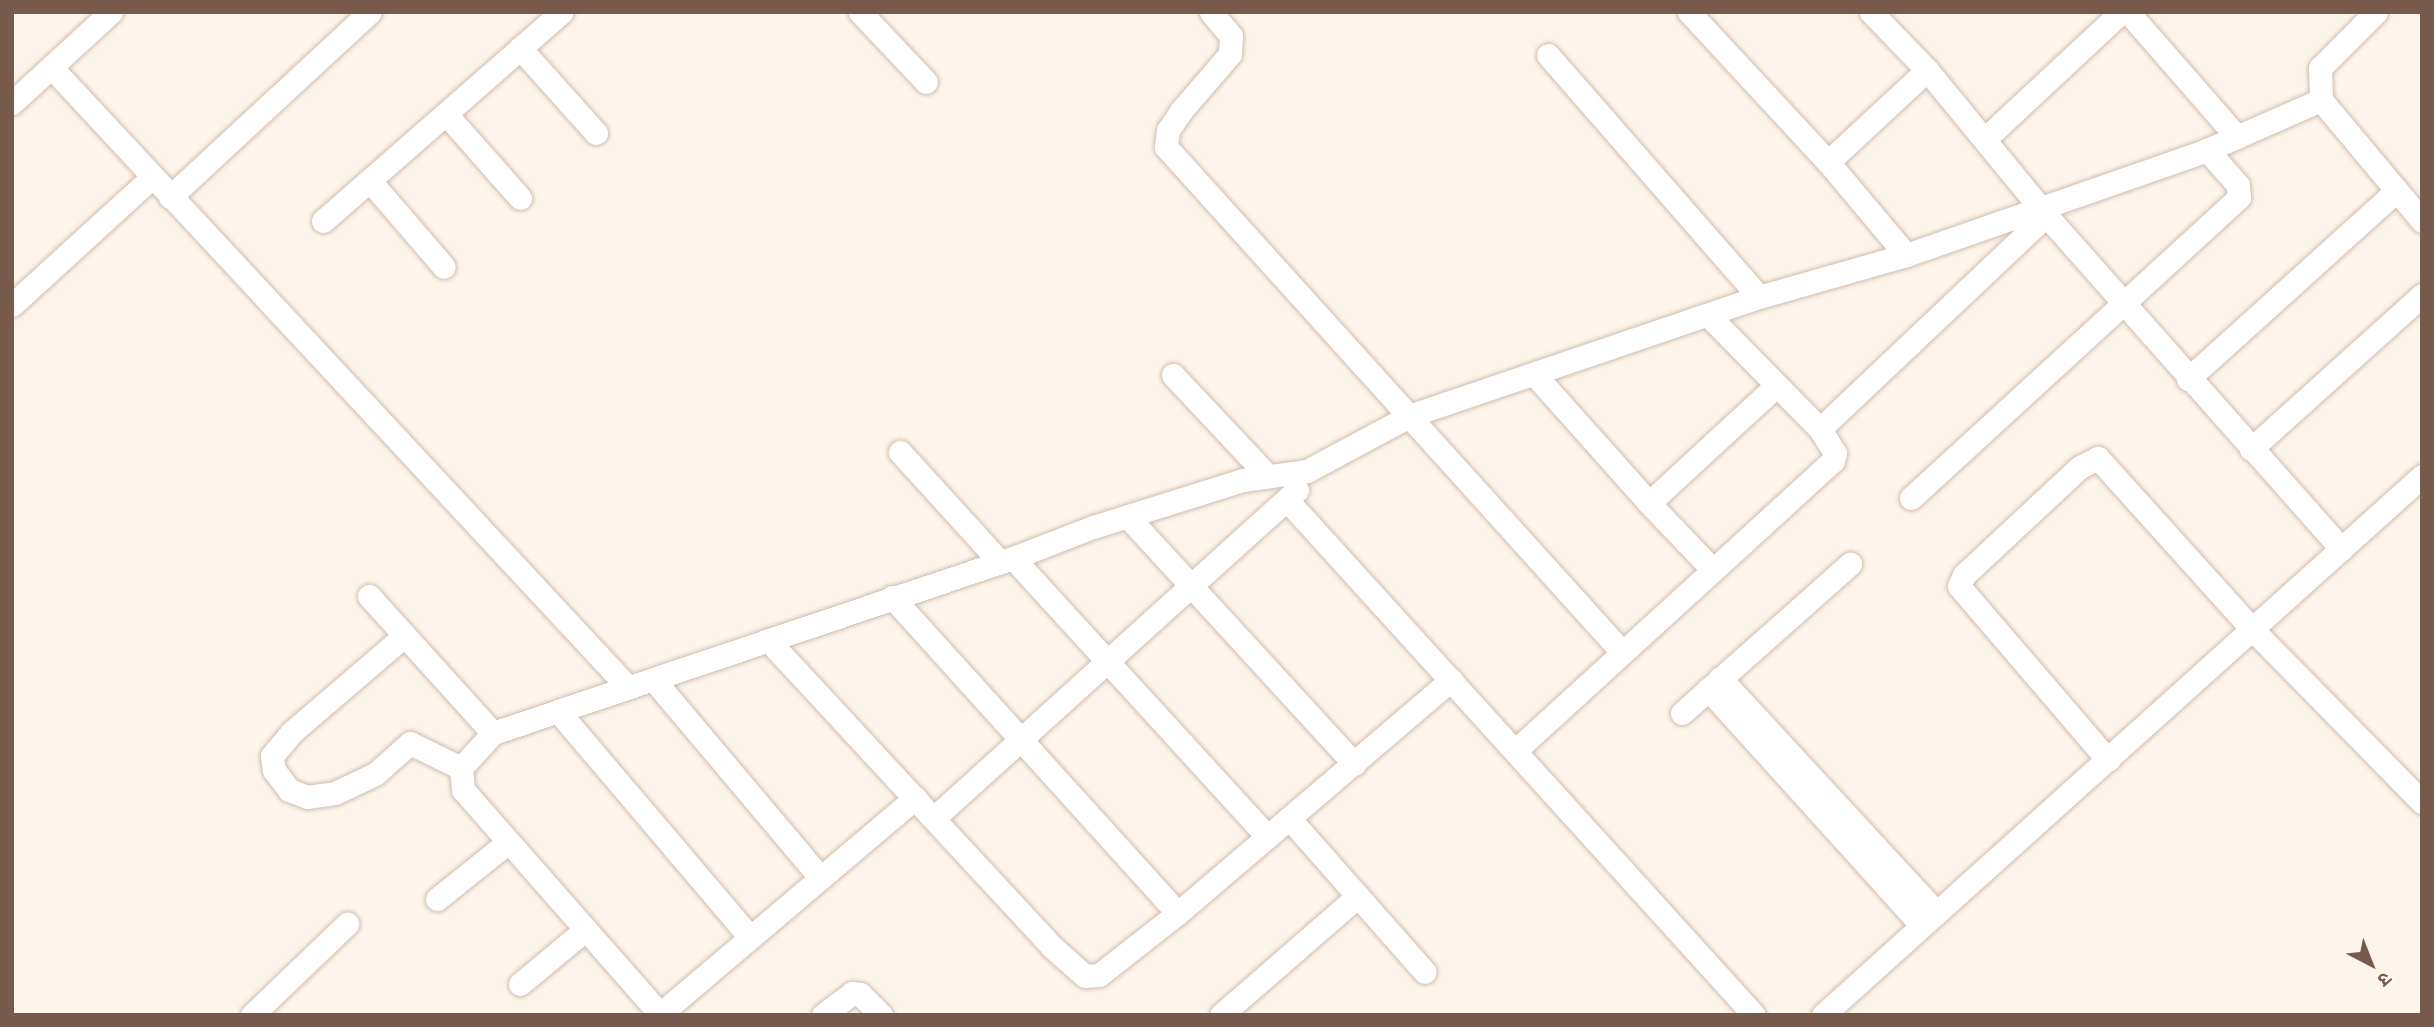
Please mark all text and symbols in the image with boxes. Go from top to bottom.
north arrow [2336,929,2406,999]
text: उ [2372,966,2398,993]

